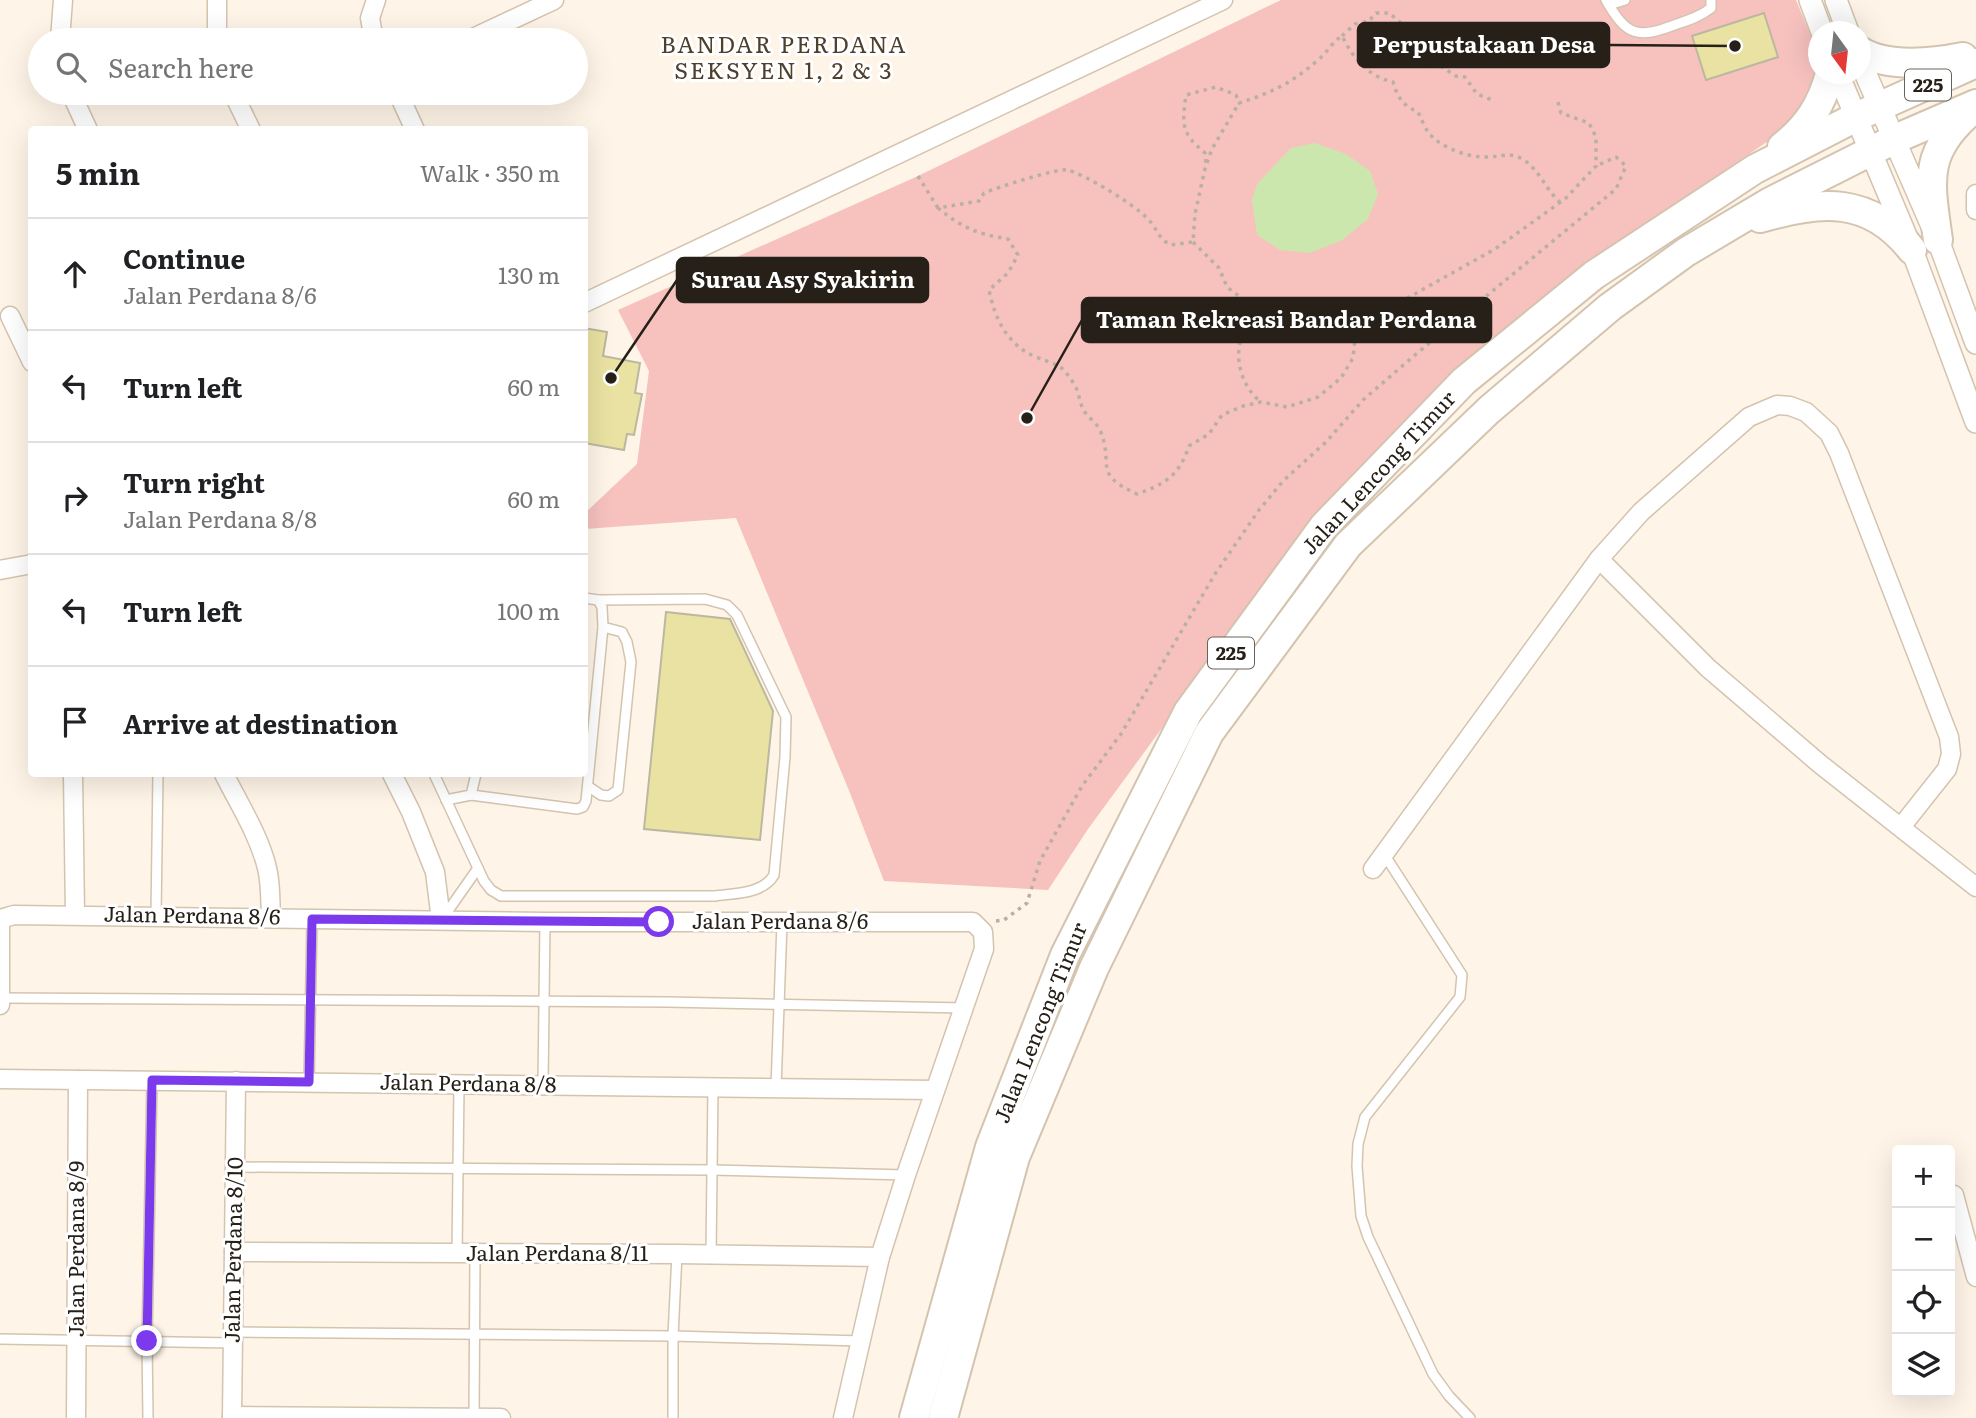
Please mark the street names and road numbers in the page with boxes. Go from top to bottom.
road number: 225 [1905,69,1951,100]
street label: Jalan Lencong Timur [1293,382,1461,560]
road number: 225 [1208,638,1254,668]
street label: Jalan Perdana 8/6 [103,896,281,931]
street label: Jalan Perdana 8/6 [692,904,868,935]
street label: Jalan Lencong Timur [984,917,1093,1127]
street label: Jalan Perdana 8/8 [379,1064,557,1099]
street label: Jalan Perdana 8/10 [214,1157,249,1343]
street label: Jalan Perdana 8/9 [59,1161,90,1337]
street label: Jalan Perdana 8/11 [466,1236,649,1267]

